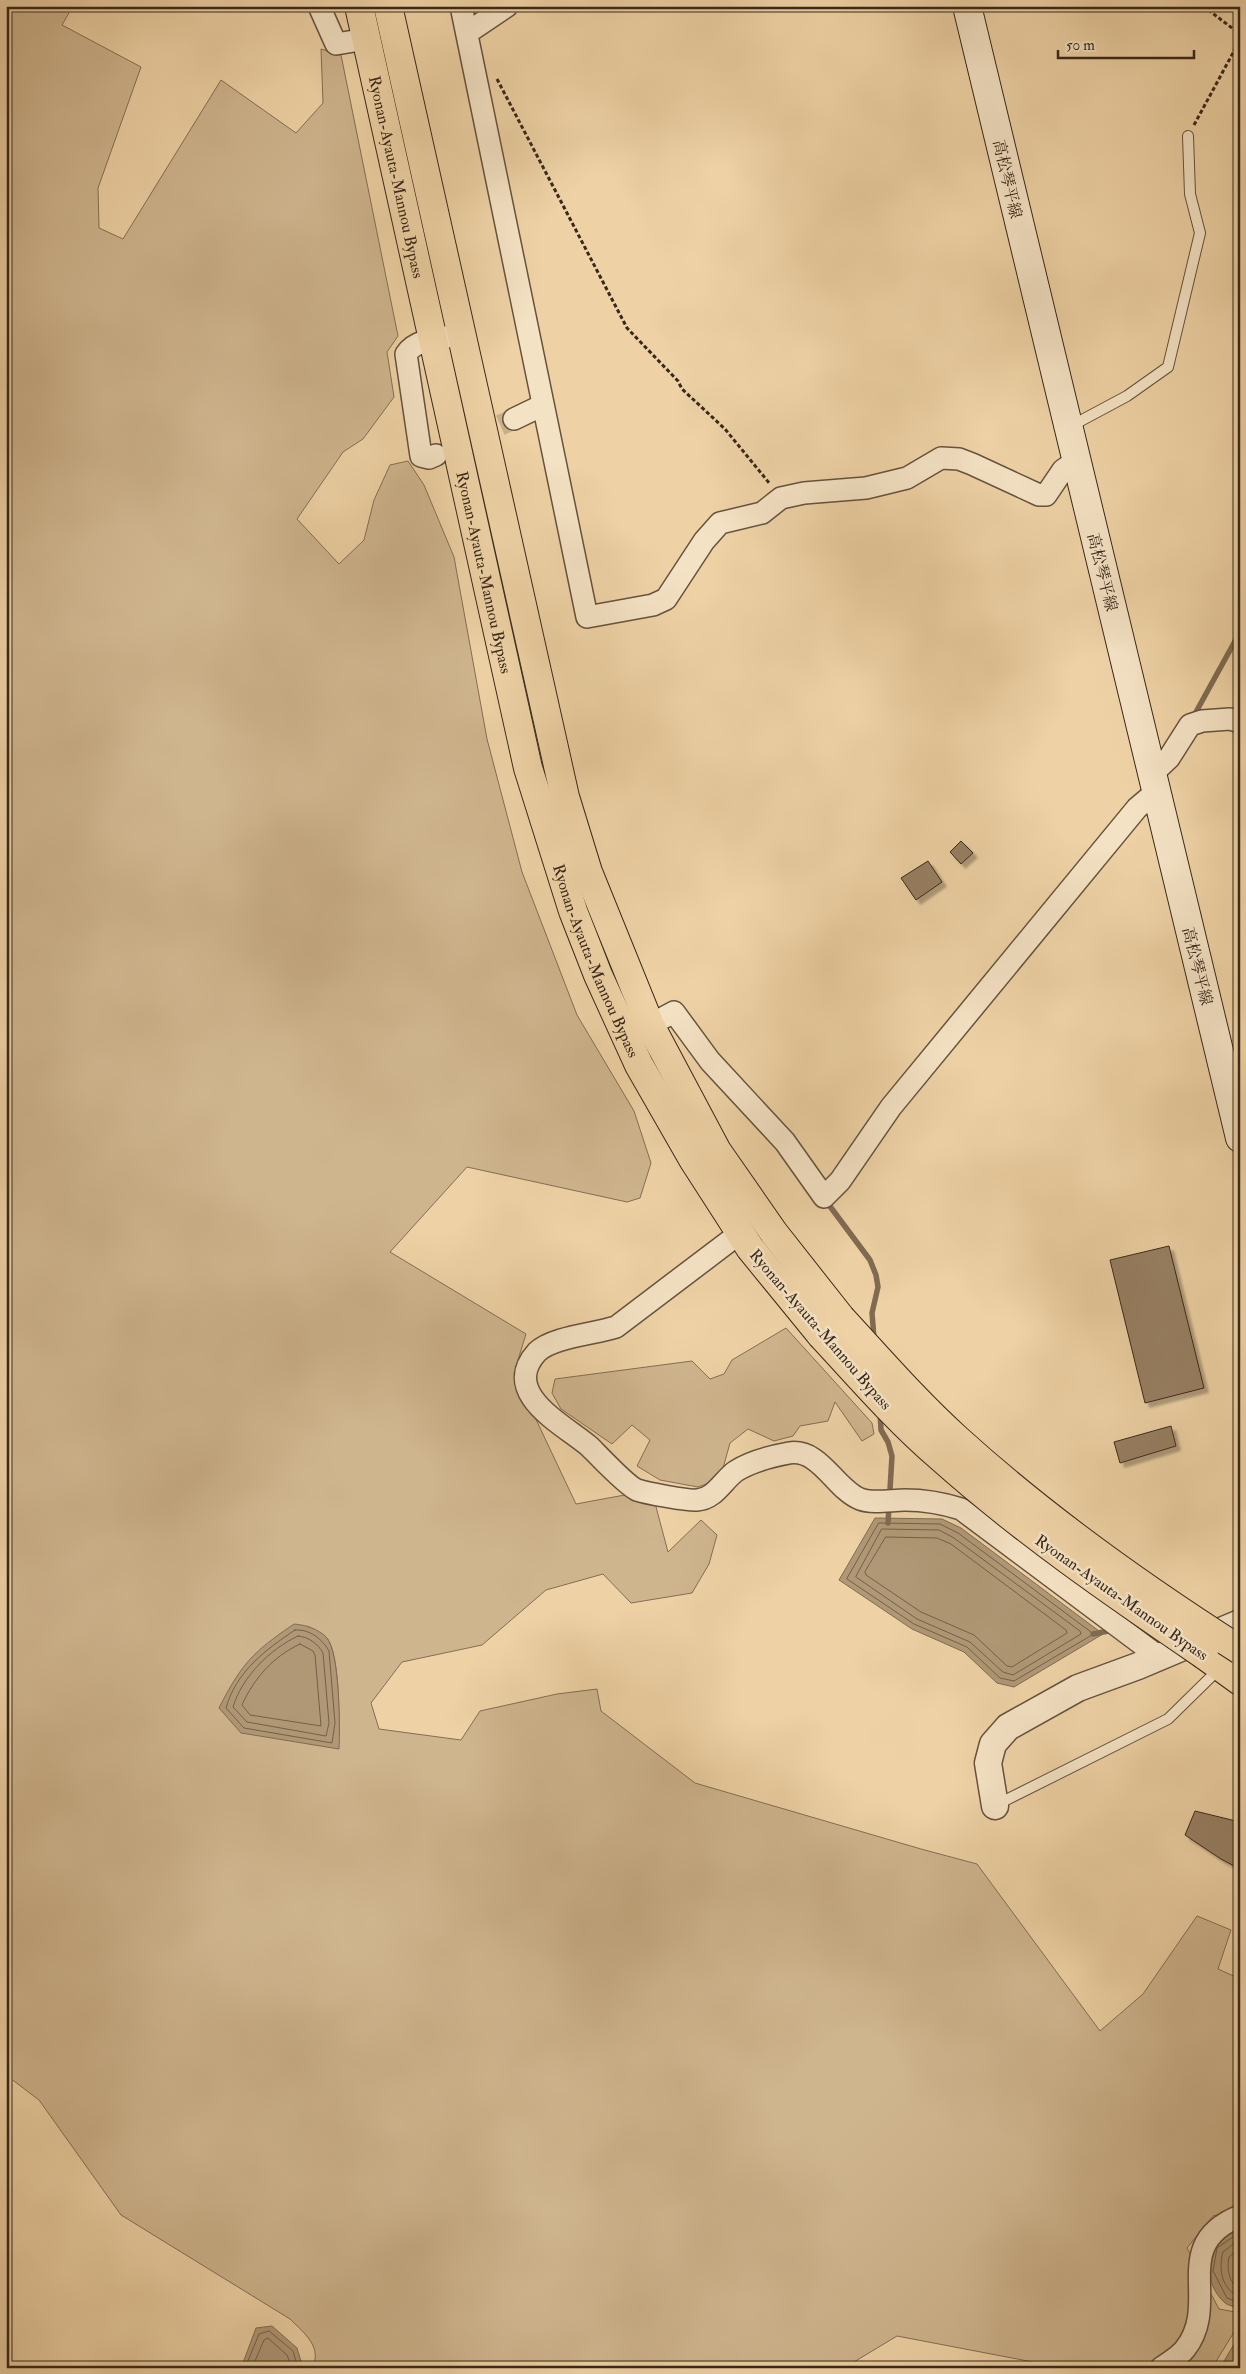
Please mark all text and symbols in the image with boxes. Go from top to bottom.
scale bar [1058,28,1195,60]
text: 50 m [1066,36,1095,55]
street label: Ryonan-Ayauta-Mannou Bypass [364,74,428,280]
street label: 高松琴平線 [988,138,1026,220]
street label: Ryonan-Ayauta-Mannou Bypass [451,469,516,676]
street label: 高松琴平線 [1083,531,1121,613]
street label: Ryonan-Ayauta-Mannou Bypass [548,862,643,1061]
street label: 高松琴平線 [1178,925,1216,1007]
street label: Ryonan-Ayauta-Mannou Bypass [744,1245,896,1415]
street label: Ryonan-Ayauta-Mannou Bypass [1031,1530,1212,1666]

